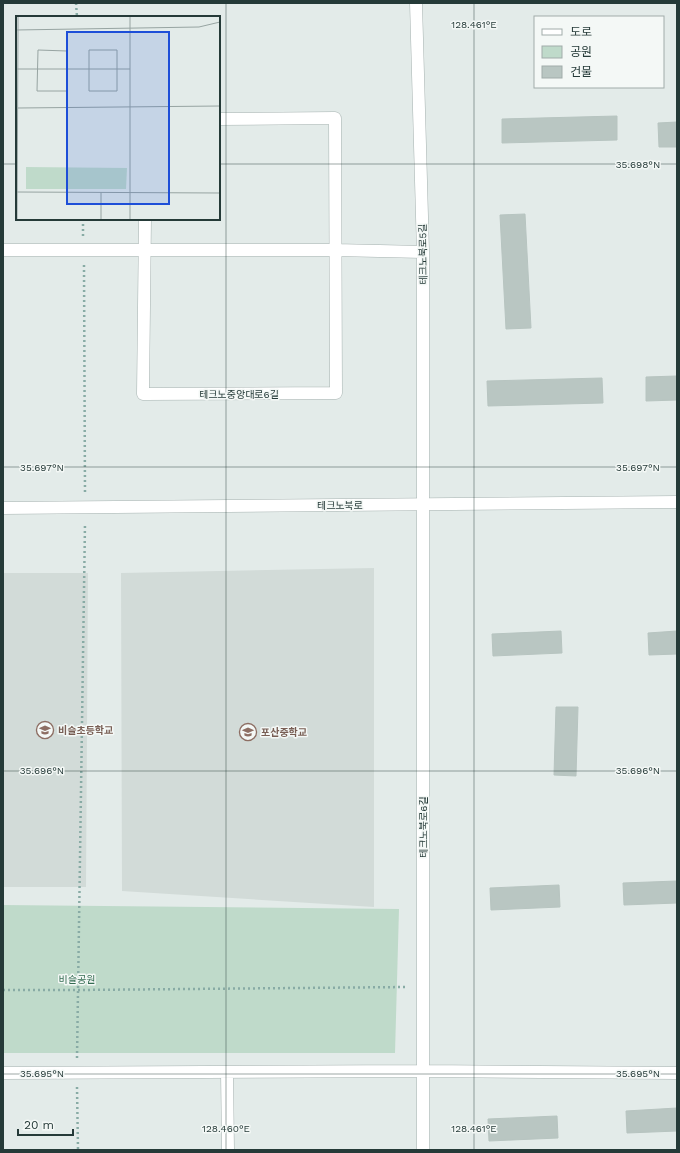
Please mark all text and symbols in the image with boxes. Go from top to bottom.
inset map [16,16,220,220]
legend [534,16,664,88]
text: 128.461°E [451,19,497,30]
text: 도로 [570,25,592,39]
text: 공원 [570,45,592,59]
text: 건물 [570,65,592,79]
text: 35.698°N [616,159,660,170]
street label: 테크노북로5길 [417,223,429,285]
street label: 테크노중앙대로6길 [199,389,279,400]
text: 35.697°N [20,462,64,473]
text: 35.697°N [616,462,660,473]
street label: 테크노북로 [317,500,363,511]
school or university icon: 비슬초등학교 [35,720,55,740]
school or university icon: 포산중학교 [238,722,258,742]
place label: 비슬초등학교 [58,724,113,736]
place label: 포산중학교 [261,726,307,738]
text: 35.696°N [20,765,64,776]
text: 35.696°N [616,765,660,776]
street label: 테크노북로6길 [418,796,429,858]
park label: 비슬공원 [59,974,95,985]
text: 35.695°N [20,1068,64,1079]
text: 35.695°N [616,1068,660,1079]
scale bar [18,1111,73,1137]
text: 20 m [24,1118,54,1132]
text: 128.460°E [202,1123,250,1134]
text: 128.461°E [451,1123,497,1134]

